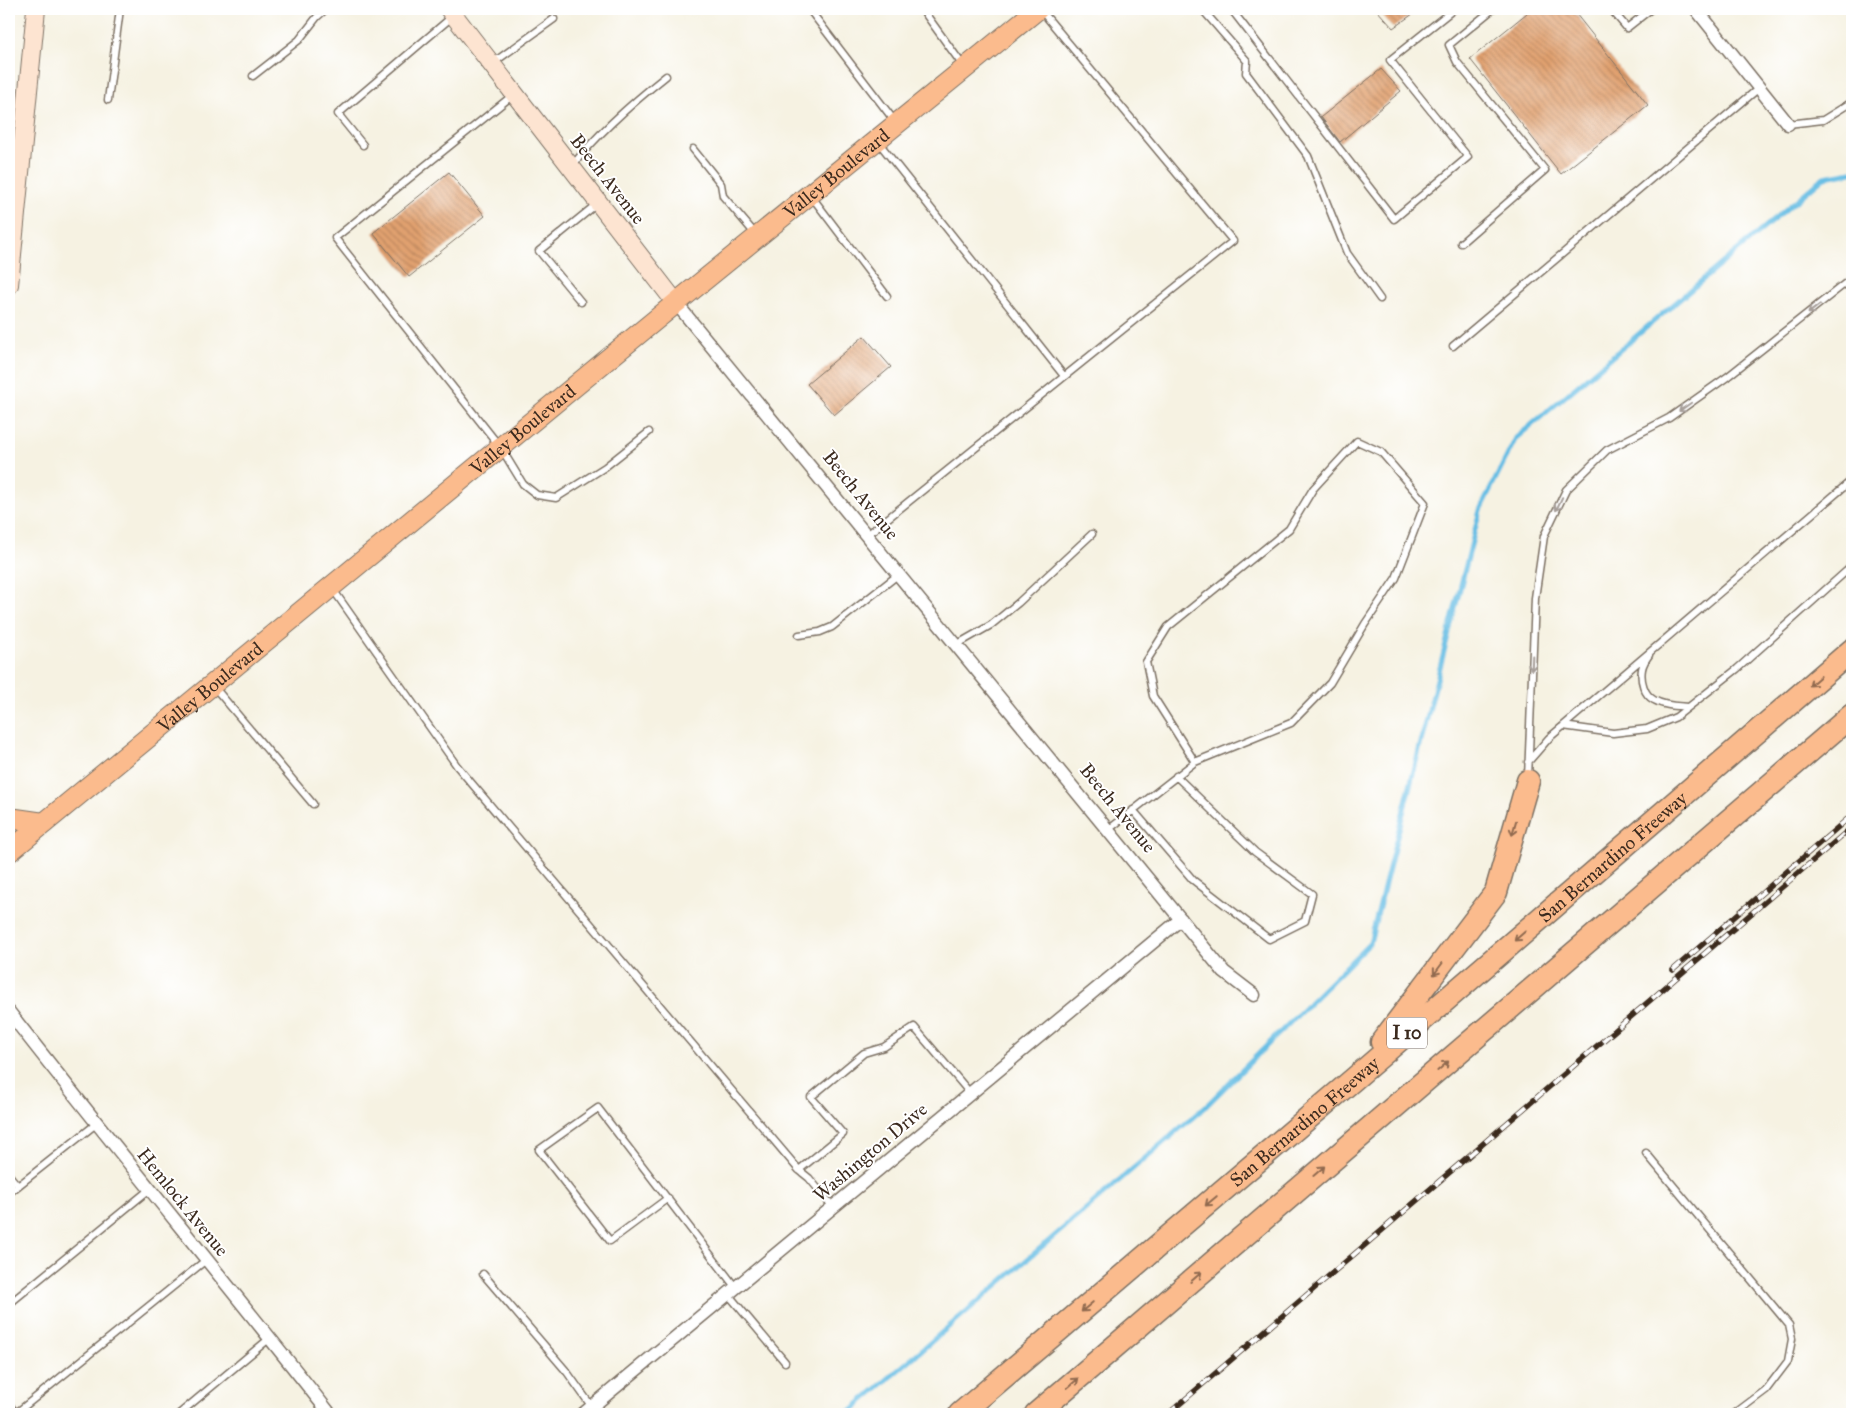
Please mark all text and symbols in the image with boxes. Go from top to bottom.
street label: Valley Boulevard [778,123,894,224]
street label: Beech Avenue [566,129,650,229]
one-way arrow [1808,303,1821,314]
street label: Valley Boulevard [464,379,580,480]
one-way arrow [1678,402,1692,412]
street label: Beech Avenue [818,446,904,544]
one-way arrow [1554,496,1563,511]
street label: Valley Boulevard [152,636,268,738]
one-way arrow [1527,654,1537,670]
one-way arrow [1809,676,1822,687]
street label: Beech Avenue [1075,759,1161,857]
street label: San Bernardino Freeway [1533,785,1692,927]
one-way arrow [1509,820,1519,836]
one-way arrow [1514,930,1527,941]
one-way arrow [1433,962,1443,976]
road number: I 10 [1387,1018,1427,1048]
street label: San Bernardino Freeway [1225,1050,1385,1191]
one-way arrow [1436,1060,1449,1071]
street label: Washington Drive [808,1098,932,1207]
street label: Hemlock Avenue [132,1143,234,1261]
one-way arrow [1313,1165,1326,1177]
one-way arrow [1204,1196,1217,1207]
one-way arrow [1189,1271,1202,1282]
one-way arrow [1081,1301,1094,1312]
one-way arrow [1066,1377,1079,1388]

